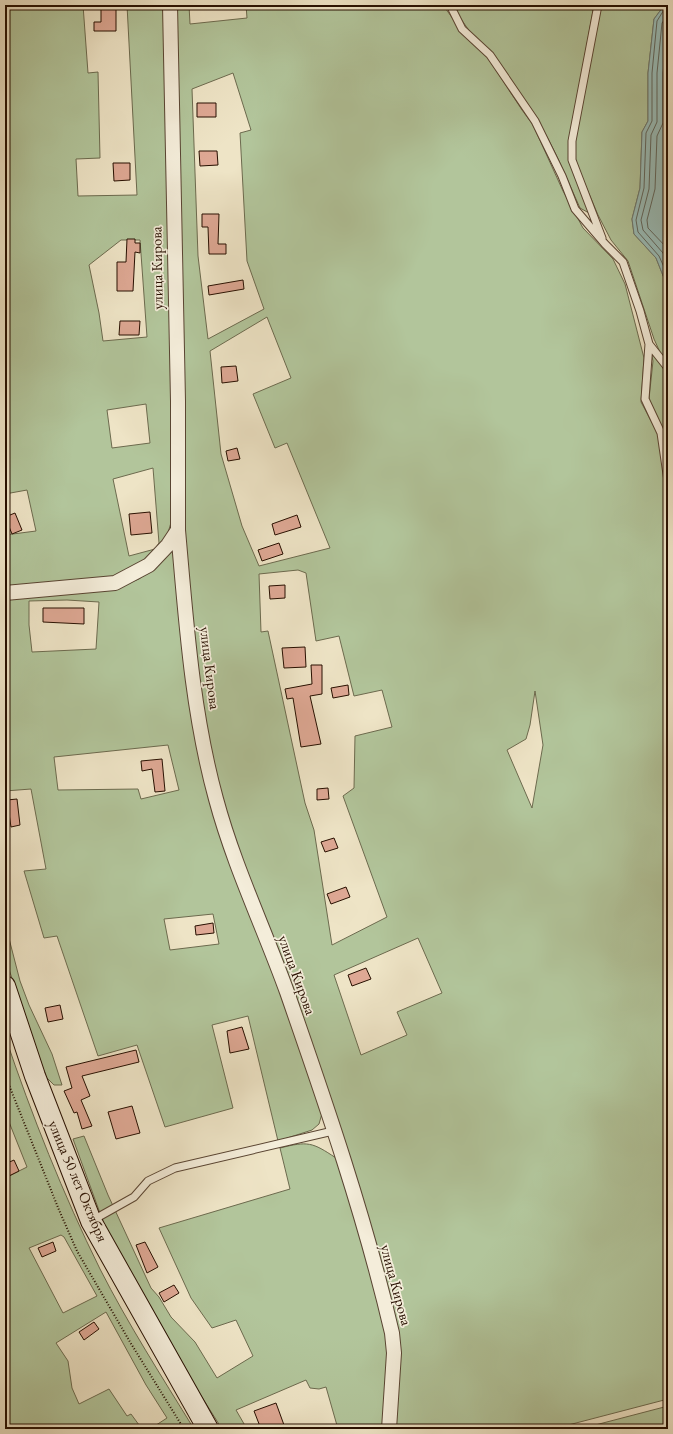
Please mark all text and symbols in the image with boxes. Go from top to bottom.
street label: улица Кирова [146,226,167,310]
street label: улица Кирова [196,625,225,711]
street label: улица Кирова [274,932,321,1017]
street label: улица 50 лет Октября [44,1117,113,1245]
street label: улица Кирова [377,1242,416,1328]

